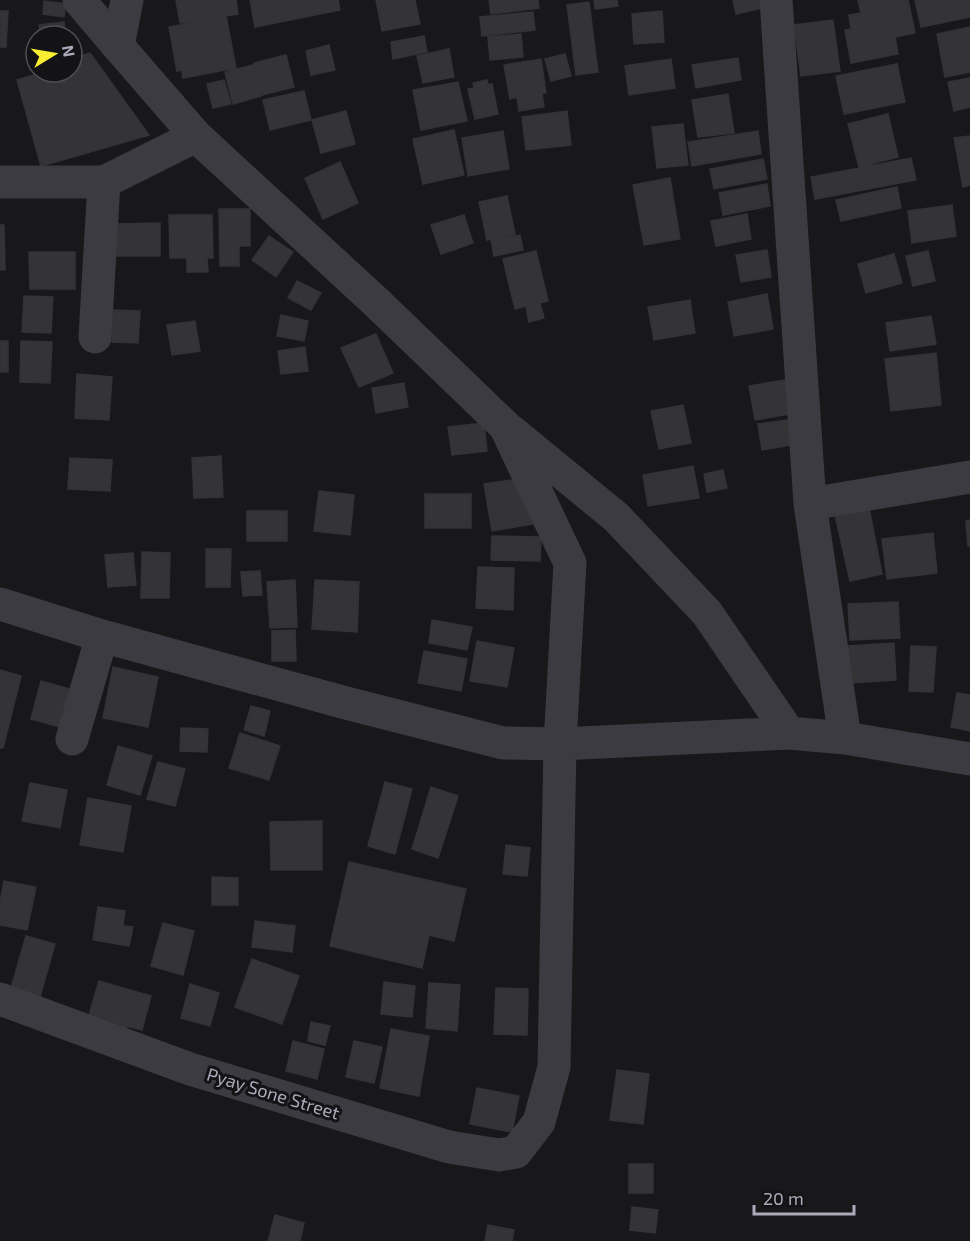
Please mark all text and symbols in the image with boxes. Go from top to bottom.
north arrow [24,24,84,84]
text: N [59,44,80,59]
street label: Pyay Sone Street [204,1062,342,1124]
scale bar [754,1178,854,1216]
text: 20 m [763,1187,804,1209]

